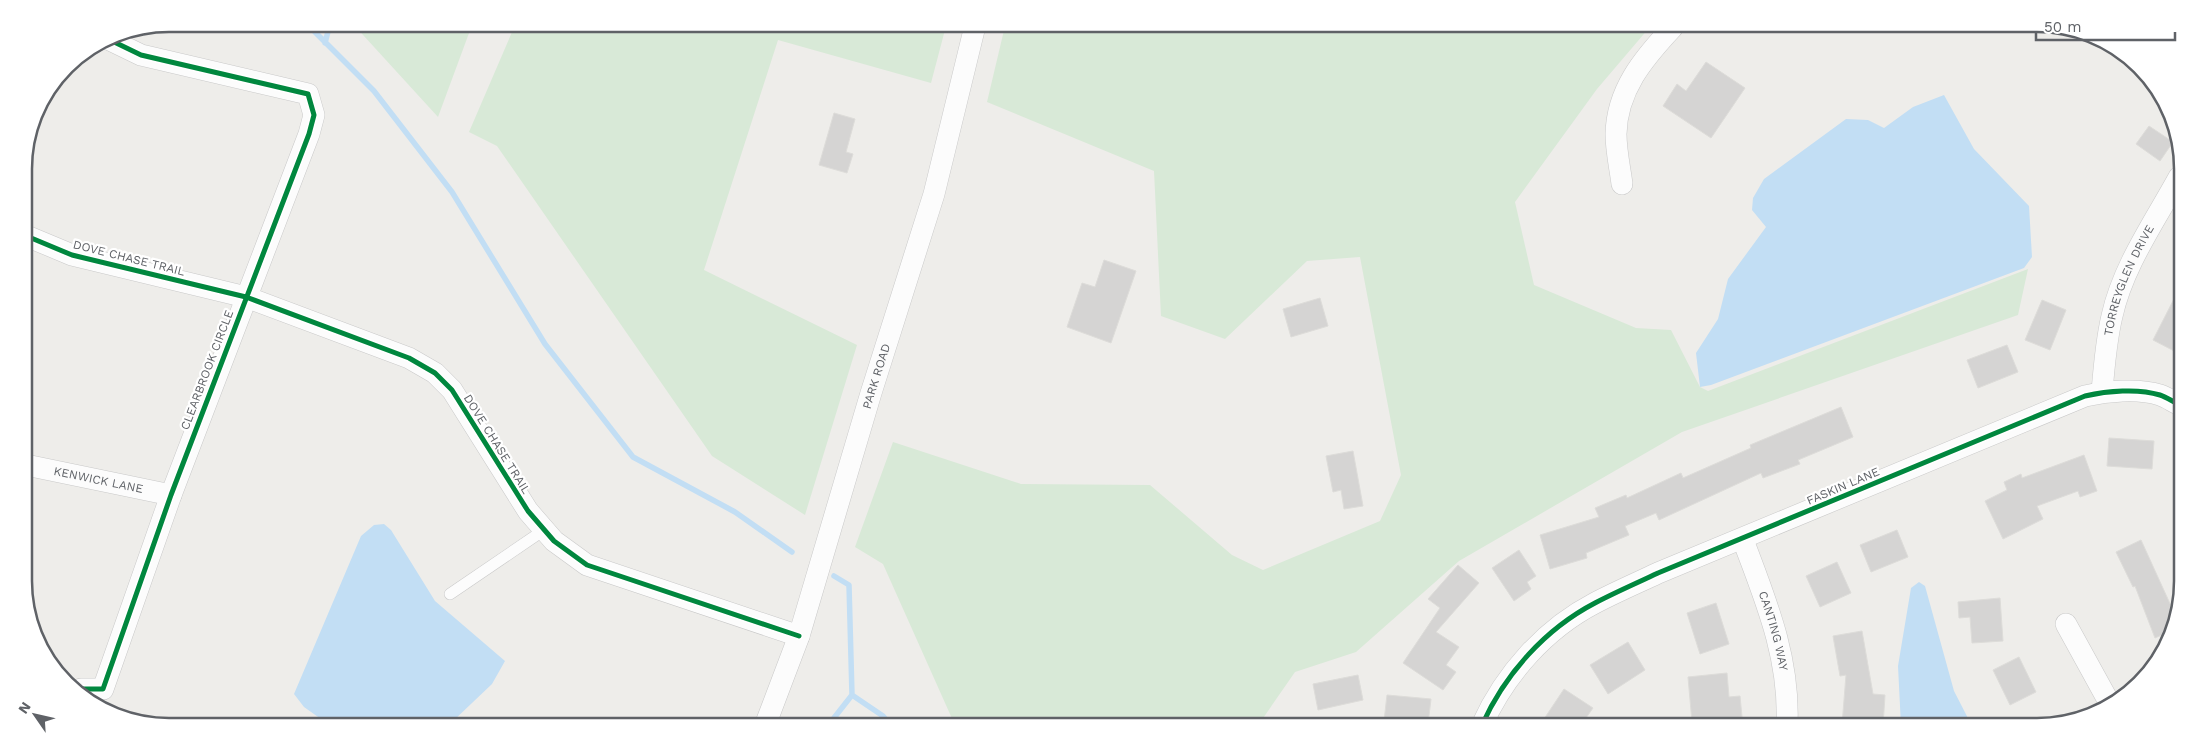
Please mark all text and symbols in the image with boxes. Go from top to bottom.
scale bar [2036,10,2175,42]
text: 50 m [2044,18,2081,36]
street label: TORREYGLEN DRIVE [2101,222,2157,337]
street label: DOVE CHASE TRAIL [72,237,186,279]
street label: CLEARBROOK CIRCLE [178,308,236,432]
street label: PARK ROAD [860,342,893,411]
street label: DOVE CHASE TRAIL [461,392,533,496]
street label: KENWICK LANE [52,464,145,496]
street label: FASKIN LANE [1804,464,1882,508]
street label: CANTING WAY [1756,589,1791,672]
north arrow [10,690,60,740]
text: N [15,699,34,717]

